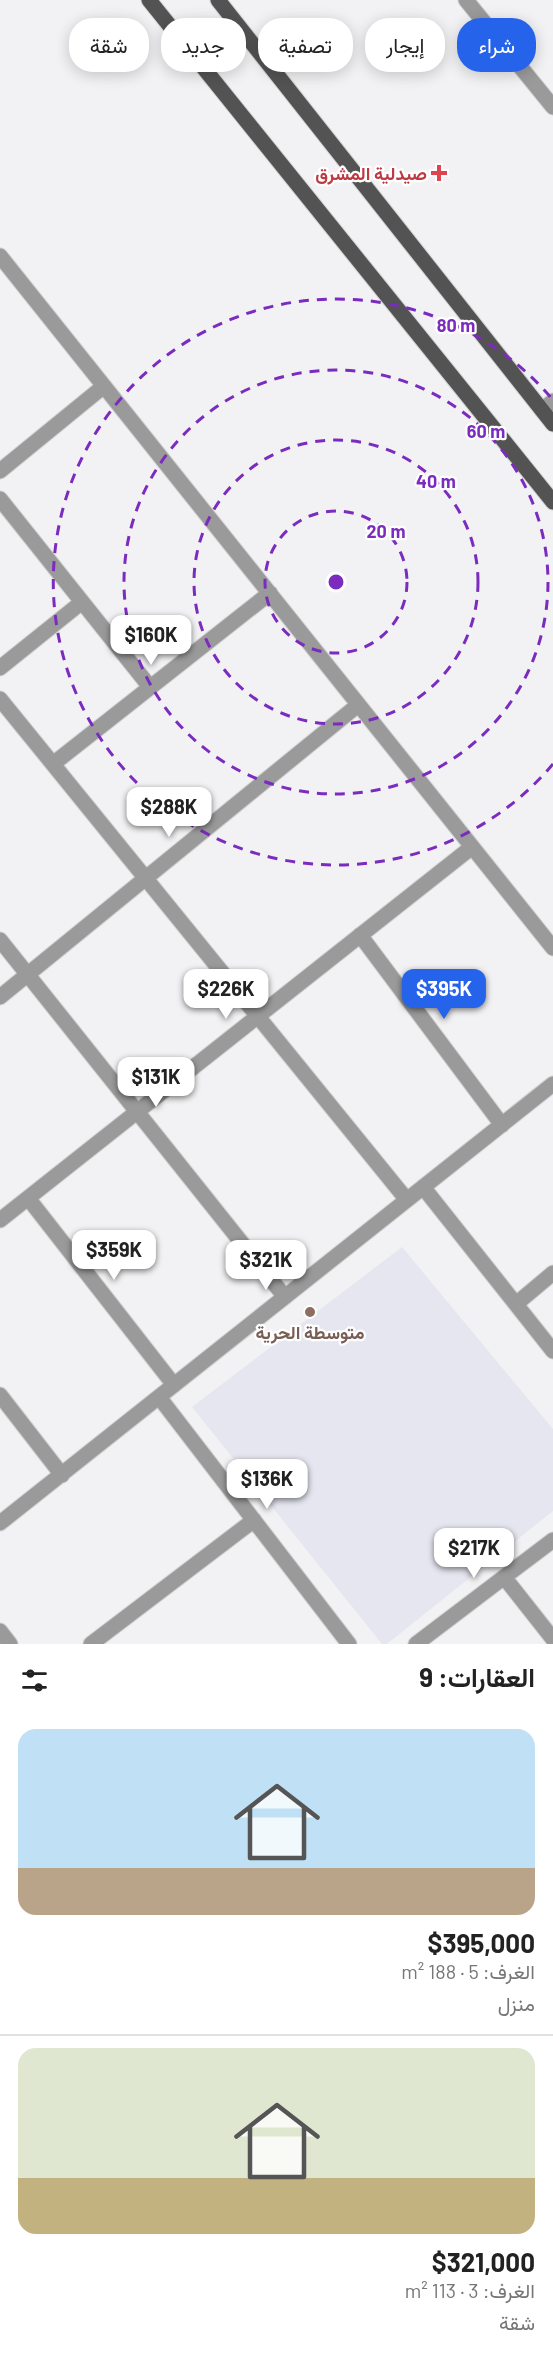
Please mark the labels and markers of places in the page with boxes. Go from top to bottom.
place label: صيدلية المشرق [315,162,427,185]
marker: صيدلية المشرق [432,166,446,180]
centre of rings [326,572,346,592]
pin: $160K [109,615,193,666]
pin: $288K [127,787,211,838]
pin: $226K [184,969,268,1020]
pin: $395K [402,969,486,1020]
pin: $131K [114,1057,198,1108]
pin: $359K [72,1230,156,1281]
pin: $321K [224,1240,308,1291]
marker: متوسطة الحرية [303,1305,317,1319]
place label: متوسطة الحرية [256,1321,365,1344]
pin: $136K [225,1459,309,1510]
pin: $217K [432,1528,516,1579]

